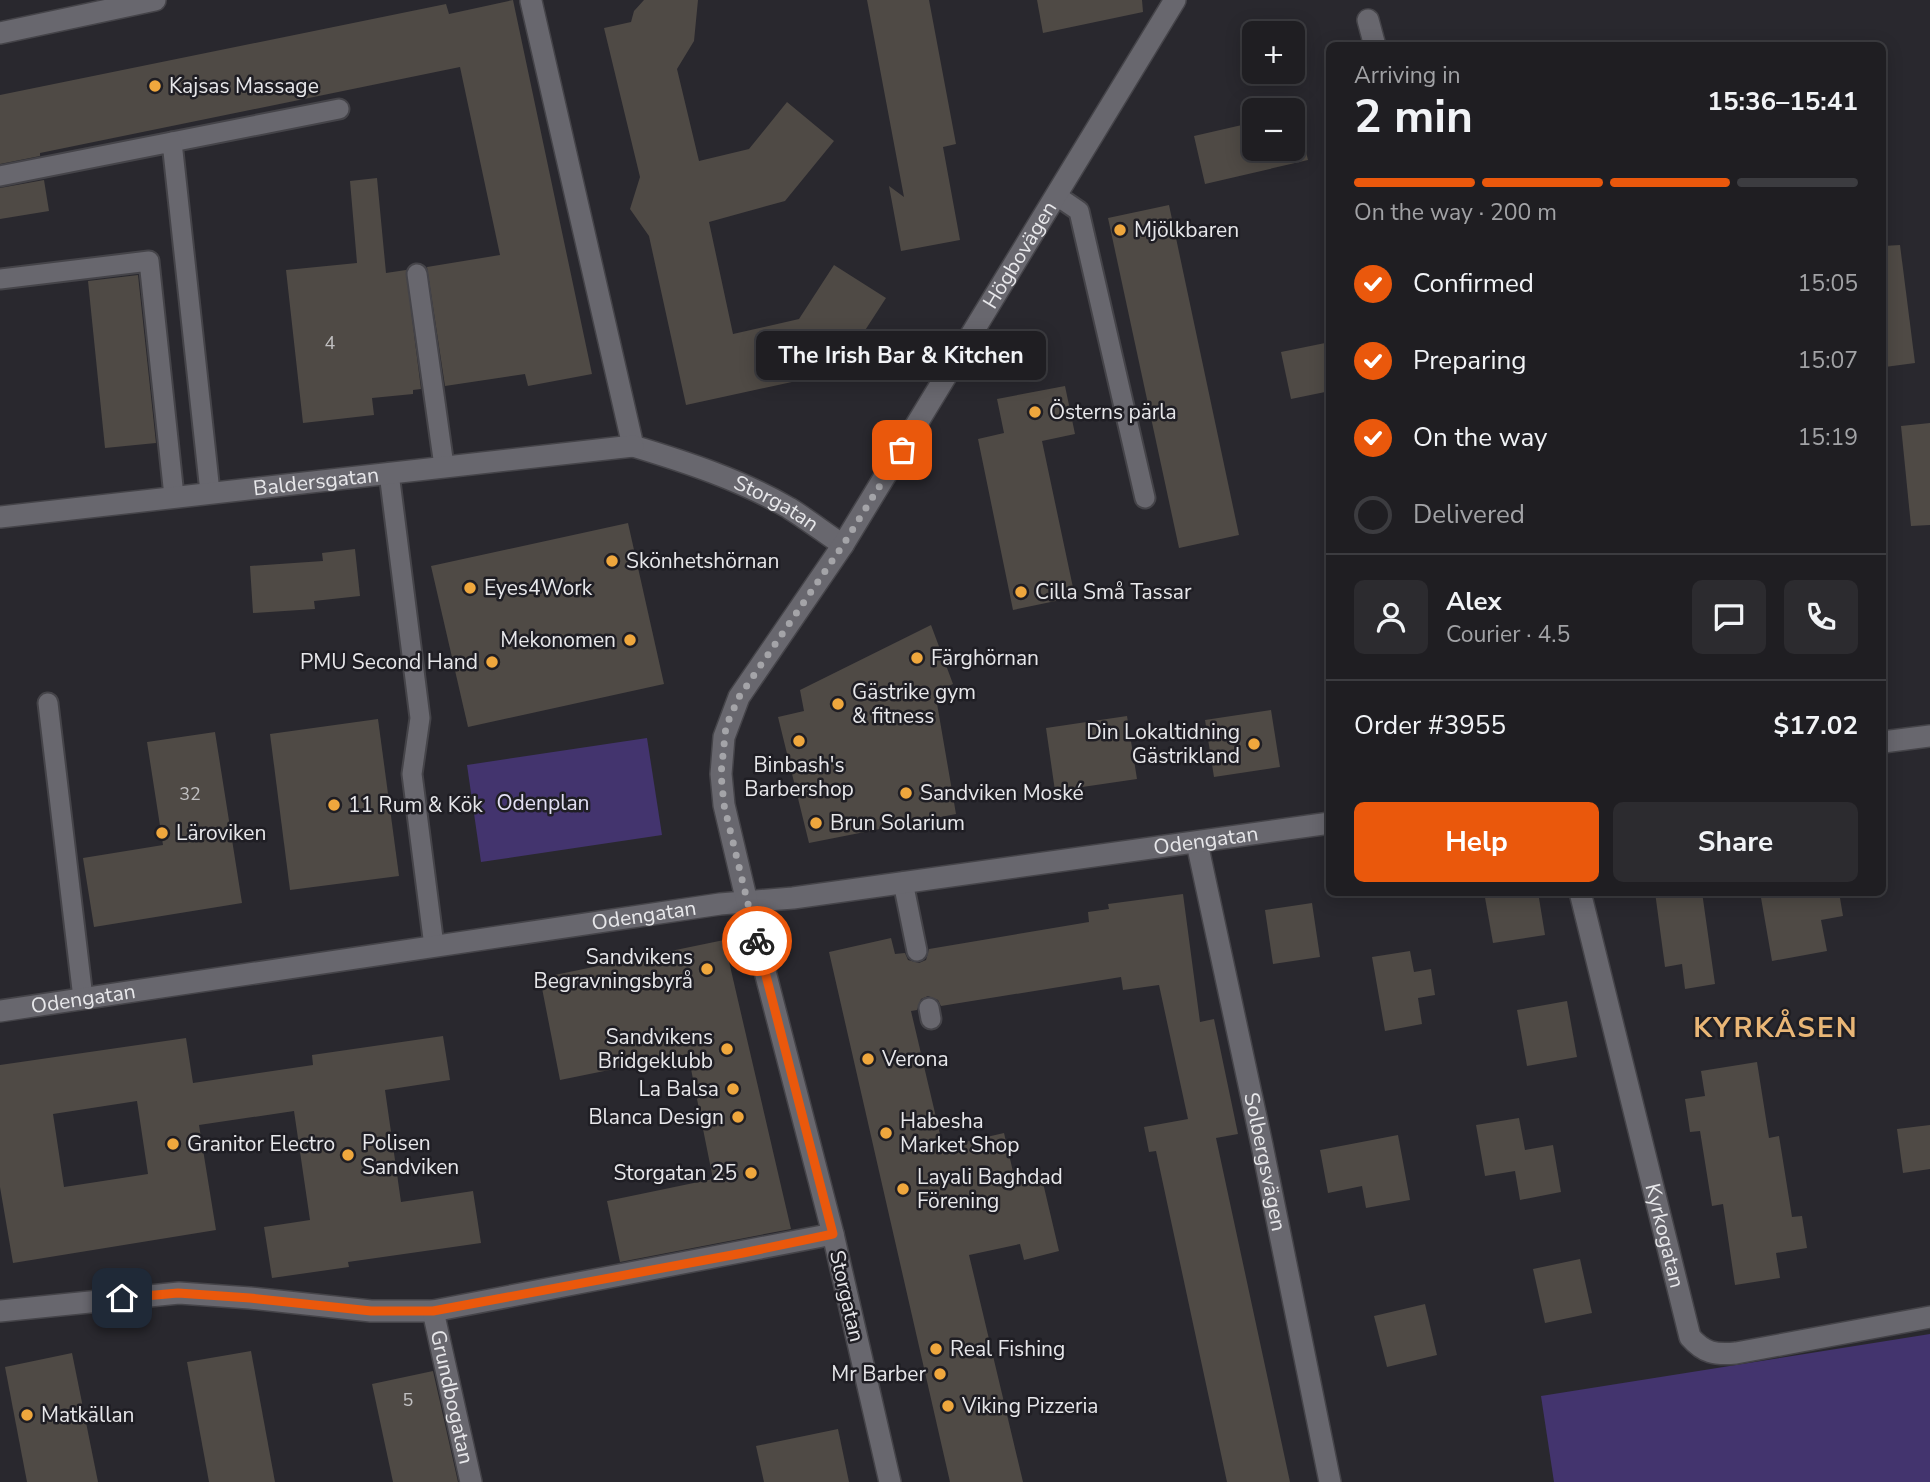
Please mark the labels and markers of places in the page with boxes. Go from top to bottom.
place label: Kajsas Massage [169,72,319,100]
marker: Kajsas Massage [147,78,163,94]
place label: Mjölkbaren [1134,216,1239,244]
marker: Mjölkbaren [1112,222,1128,238]
callout: The Irish Bar & Kitchen [757,331,1047,380]
place label: Österns pärla [1049,398,1177,426]
marker: Österns pärla [1027,404,1043,420]
pin [872,420,932,480]
place label: Skönhetshörnan [626,547,779,575]
marker: Skönhetshörnan [604,553,620,569]
place label: Eyes4Work [484,574,593,602]
place label: Cilla Små Tassar [1035,578,1192,606]
marker: Eyes4Work [462,580,478,596]
marker: Cilla Små Tassar [1013,584,1029,600]
place label: Mekonomen [500,626,616,654]
marker: Mekonomen [622,632,638,648]
place label: Färghörnan [931,644,1039,672]
place label: PMU Second Hand [300,648,478,676]
marker: Färghörnan [909,650,925,666]
marker: PMU Second Hand [484,654,500,670]
place label: Gästrike gym & fitness [852,678,976,730]
marker: Gästrike gym & fitness [830,696,846,712]
place label: Din Lokaltidning Gästrikland [1086,718,1240,770]
marker: Binbash's Barbershop [791,733,807,749]
marker: Din Lokaltidning Gästrikland [1246,736,1262,752]
place label: Binbash's Barbershop [744,751,854,803]
place label: Sandviken Moské [920,779,1084,807]
marker: Sandviken Moské [898,785,914,801]
place label: 11 Rum & Kök [348,791,483,819]
marker: 11 Rum & Kök [326,797,342,813]
place label: Brun Solarium [830,809,965,837]
marker: Brun Solarium [808,815,824,831]
place label: Läroviken [176,819,266,847]
marker: Läroviken [154,825,170,841]
place label: Sandvikens Begravningsbyrå [534,943,693,995]
marker: Sandvikens Begravningsbyrå [699,961,715,977]
place label: Sandvikens Bridgeklubb [598,1023,713,1075]
marker: Sandvikens Bridgeklubb [719,1041,735,1057]
place label: Verona [881,1045,949,1073]
marker: Verona [860,1051,876,1067]
place label: La Balsa [638,1075,719,1103]
marker: La Balsa [725,1081,741,1097]
place label: Blanca Design [588,1103,724,1131]
place label: Habesha Market Shop [900,1107,1020,1159]
marker: Blanca Design [730,1109,746,1125]
marker: Habesha Market Shop [878,1125,894,1141]
place label: Polisen Sandviken [362,1129,459,1181]
place label: Granitor Electro [187,1130,335,1158]
marker: Granitor Electro [165,1136,181,1152]
marker: Polisen Sandviken [340,1147,356,1163]
place label: Storgatan 25 [613,1159,737,1187]
place label: Layali Baghdad Förening [917,1163,1063,1215]
marker: Storgatan 25 [743,1165,759,1181]
marker: Layali Baghdad Förening [895,1181,911,1197]
pin [92,1268,152,1328]
place label: Real Fishing [950,1335,1065,1363]
marker: Real Fishing [928,1341,944,1357]
place label: Mr Barber [831,1360,926,1388]
marker: Mr Barber [932,1366,948,1382]
place label: Viking Pizzeria [961,1392,1098,1420]
marker: Viking Pizzeria [940,1398,956,1414]
place label: Matkällan [41,1401,134,1429]
marker: Matkällan [19,1407,35,1423]

